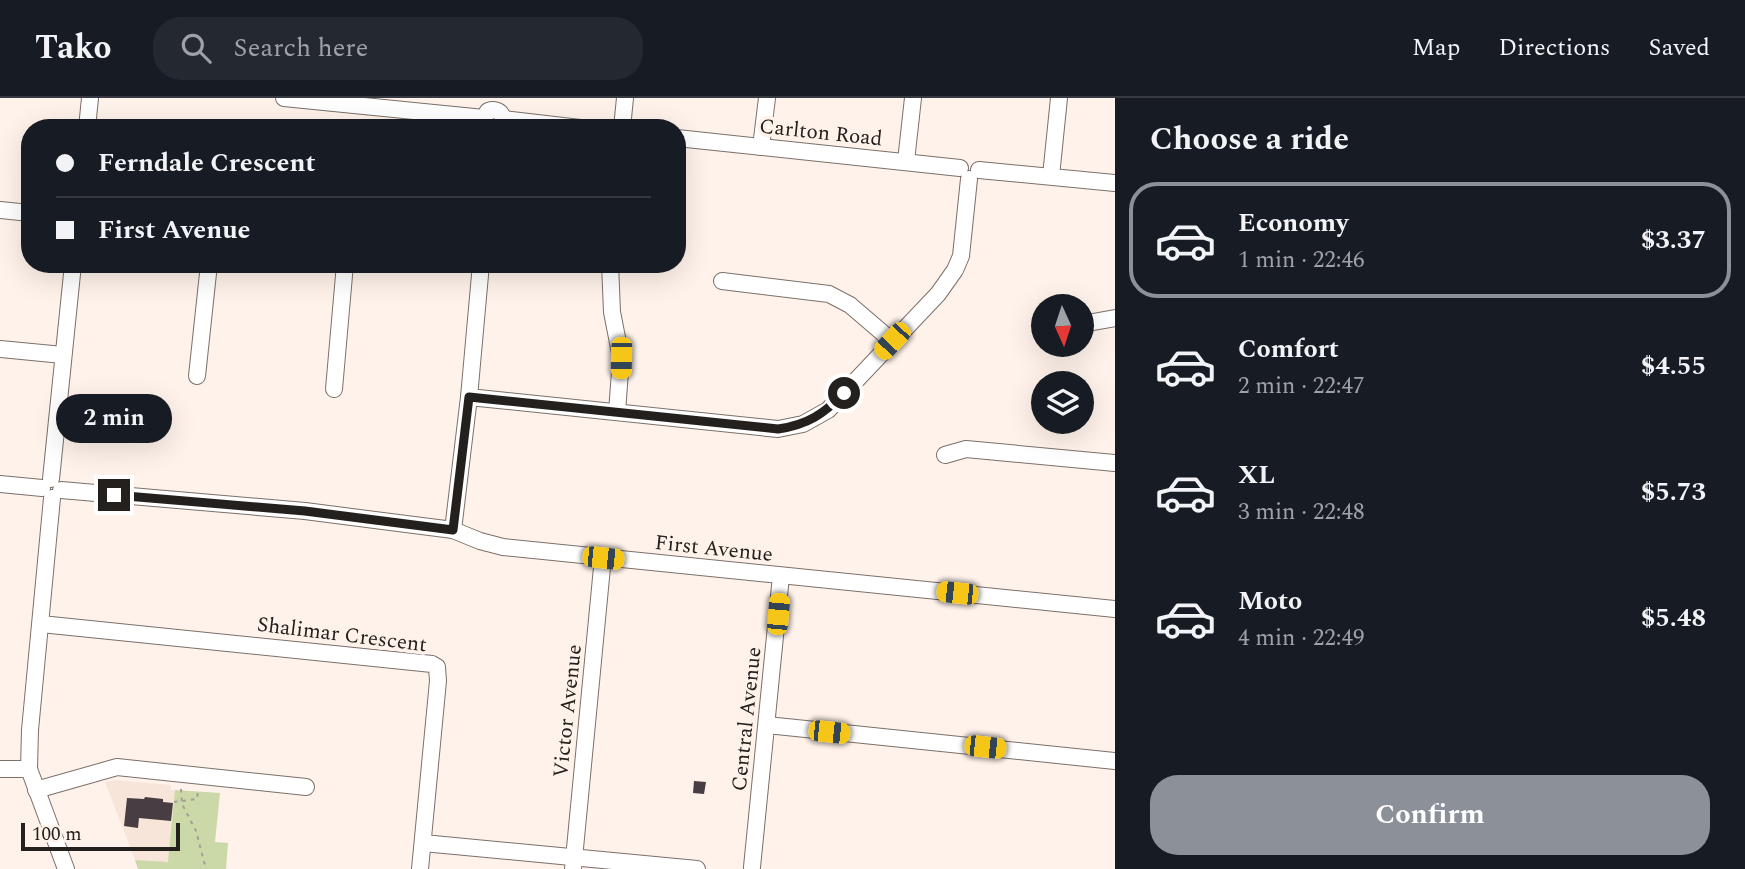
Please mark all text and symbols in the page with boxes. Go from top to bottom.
search box [153,17,643,80]
text: Tako [35,23,111,73]
text: Search here [233,28,368,68]
icon: search [177,29,215,67]
text: Map [1412,30,1460,66]
text: Directions [1498,30,1610,66]
text: Saved [1648,30,1710,66]
street label: Carlton Road [758,111,884,155]
text: Choose a ride [1150,115,1349,164]
text: Ferndale Crescent [98,143,316,183]
text: Economy [1238,203,1348,243]
icon: car [1154,209,1217,272]
text: First Avenue [98,210,250,250]
text: $3.37 [1641,220,1706,260]
text: 1 min · 22:46 [1238,243,1365,278]
north arrow [1031,294,1094,357]
map controls [1031,294,1094,434]
car [870,318,915,364]
text: Comfort [1238,329,1339,369]
icon: car [1154,335,1217,398]
car [611,337,632,379]
text: $4.55 [1641,346,1706,386]
text: 2 min · 22:47 [1238,369,1365,404]
button: layers [1031,371,1094,434]
route start [828,377,860,409]
callout: 2 min [56,394,172,442]
text: 2 min [83,401,145,436]
text: XL [1238,455,1275,495]
icon: car [1154,461,1217,524]
text: $5.73 [1641,472,1706,512]
route end [98,479,130,511]
text: 3 min · 22:48 [1238,495,1365,530]
street label: First Avenue [653,527,774,571]
car [582,545,625,571]
car [936,580,979,606]
text: Moto [1238,581,1302,621]
icon: car [1154,587,1217,650]
car [766,592,791,636]
text: $5.48 [1641,598,1706,638]
street label: Shalimar Crescent [255,609,429,661]
text: 4 min · 22:49 [1238,621,1365,656]
street label: Victor Avenue [545,643,591,779]
street label: Central Avenue [724,645,770,793]
car [808,719,851,745]
car [964,734,1007,760]
button: Confirm [1150,775,1710,855]
scale bar [21,820,180,852]
text: 100 m [32,820,82,849]

